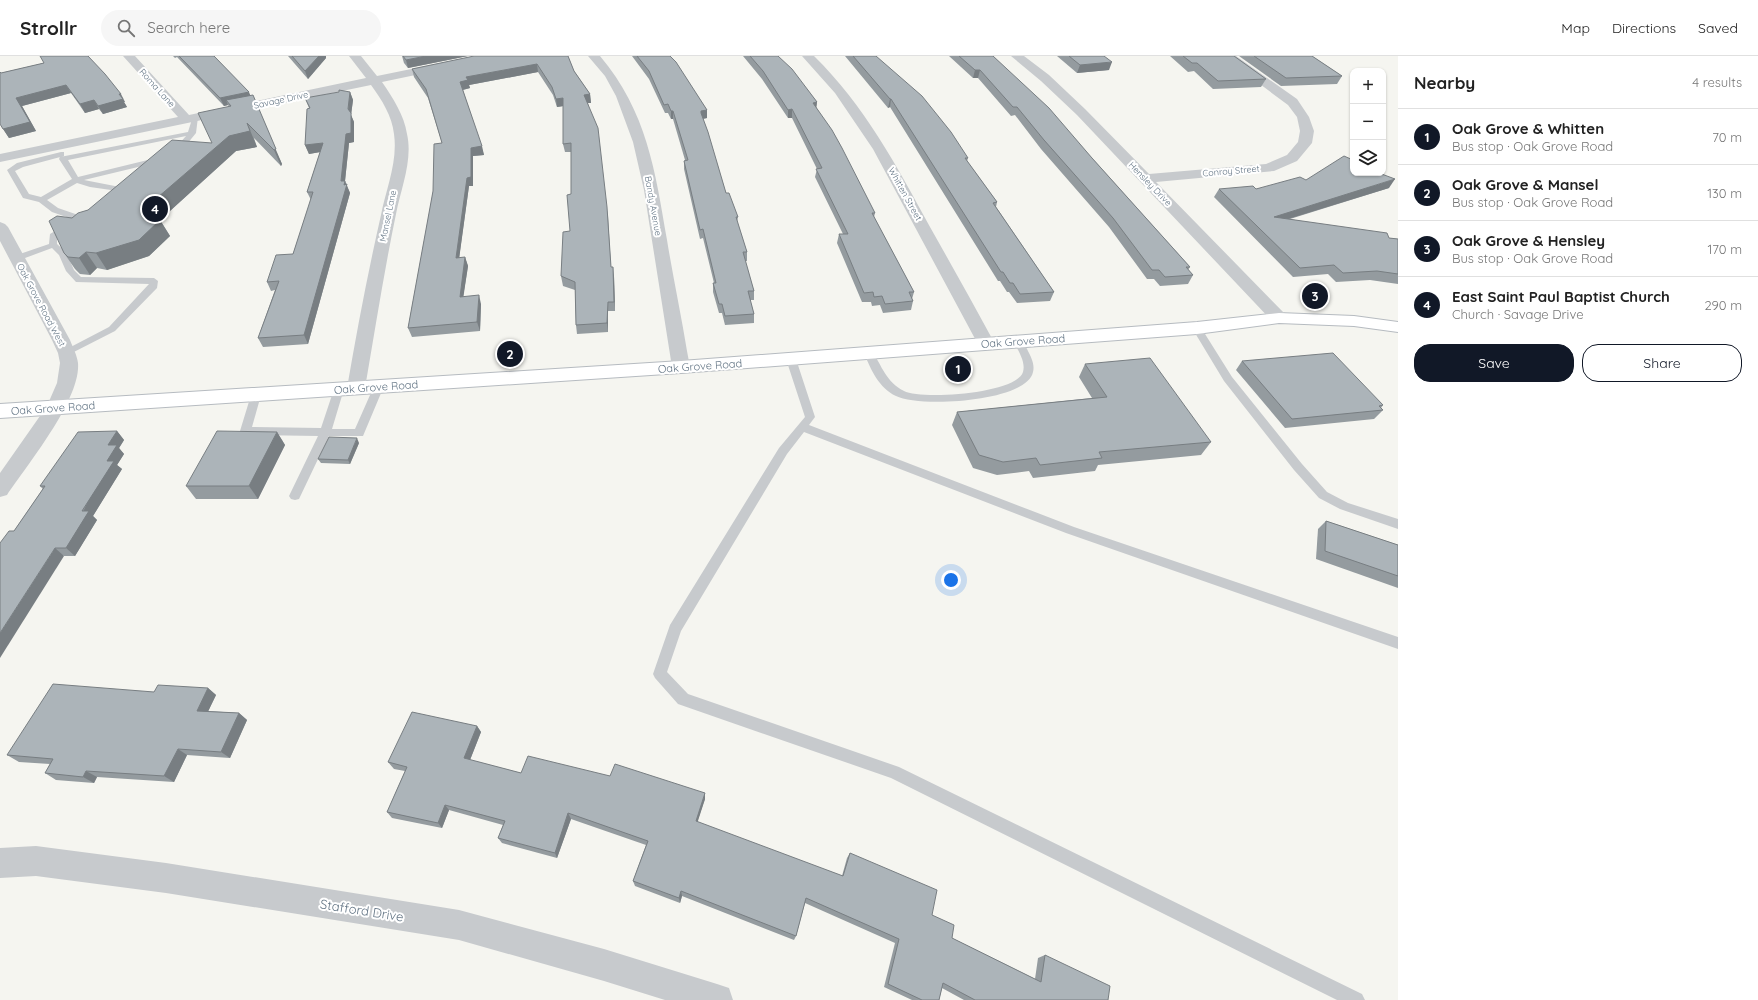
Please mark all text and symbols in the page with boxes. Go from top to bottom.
search box [101,10,381,46]
text: Strollr [20,16,77,40]
icon: search [115,17,137,39]
text: Search here [147,18,230,37]
text: Map [1561,19,1590,37]
text: Directions [1612,19,1676,37]
text: Saved [1698,19,1738,37]
street label: Roma Lane [137,66,178,109]
map controls [1350,68,1386,176]
button: + [1350,68,1386,104]
text: Nearby [1414,72,1475,93]
text: 4 results [1692,74,1742,90]
street label: Savage Drive [253,88,309,111]
button: − [1350,104,1386,140]
text: Oak Grove & Whitten [1452,119,1604,138]
text: 1 [1424,129,1430,145]
text: 70 m [1712,129,1742,145]
text: Bus stop · Oak Grove Road [1452,138,1613,154]
button: layers [1350,140,1386,176]
street label: Hensley Drive [1127,159,1174,208]
street label: Conroy Street [1202,163,1260,178]
street label: Whitten Street [886,165,925,222]
street label: Bandy Avenue [643,175,664,237]
text: Oak Grove & Mansel [1452,175,1598,194]
text: 2 [1423,185,1431,201]
text: 130 m [1707,185,1742,201]
street label: Mansel Lane [377,189,398,243]
pin: 4 [142,194,168,224]
text: Bus stop · Oak Grove Road [1452,194,1613,210]
text: Oak Grove & Hensley [1452,231,1605,250]
text: 3 [1424,241,1430,257]
text: 170 m [1707,241,1742,257]
text: Bus stop · Oak Grove Road [1452,250,1613,266]
street label: Oak Grove Road West [15,261,68,348]
pin: 3 [1302,281,1328,311]
text: East Saint Paul Baptist Church [1452,287,1670,306]
text: 4 [1423,297,1431,313]
text: 290 m [1704,297,1742,313]
text: Church · Savage Drive [1452,306,1584,322]
street label: Oak Grove Road [980,331,1066,351]
pin: 2 [497,339,523,369]
button: Save [1414,344,1574,382]
button: Share [1582,344,1742,382]
pin: 1 [945,354,971,384]
street label: Oak Grove Road [657,356,743,376]
street label: Oak Grove Road [333,377,419,397]
street label: Oak Grove Road [10,398,96,418]
your location [941,570,961,590]
street label: Stafford Drive [319,896,405,924]

